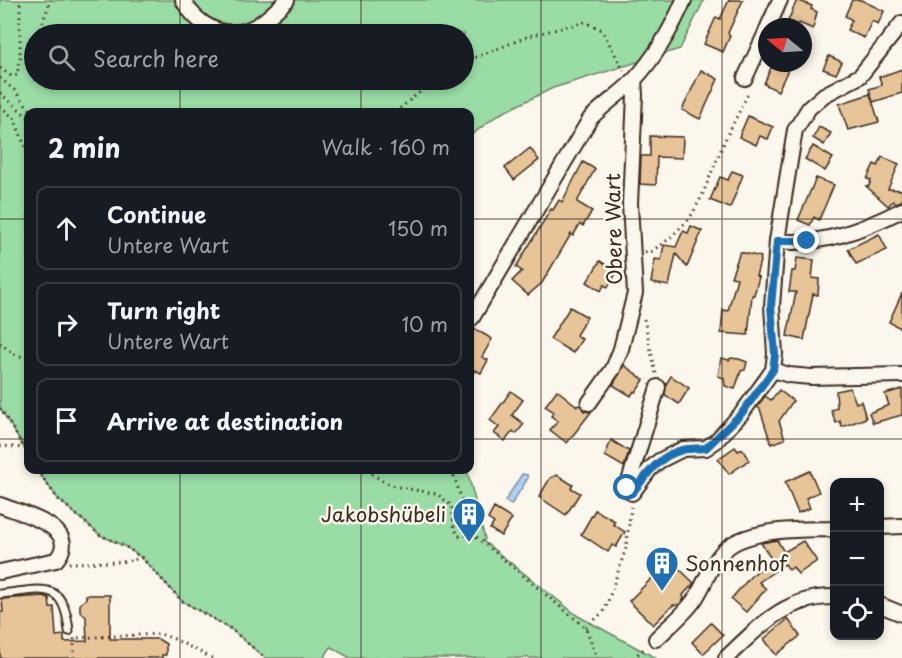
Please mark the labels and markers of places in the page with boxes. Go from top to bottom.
building icon: Jakobshübeli [451,496,487,543]
place label: Jakobshübeli [321,499,446,529]
building icon: Sonnenhof [644,545,680,592]
place label: Sonnenhof [685,548,789,578]

